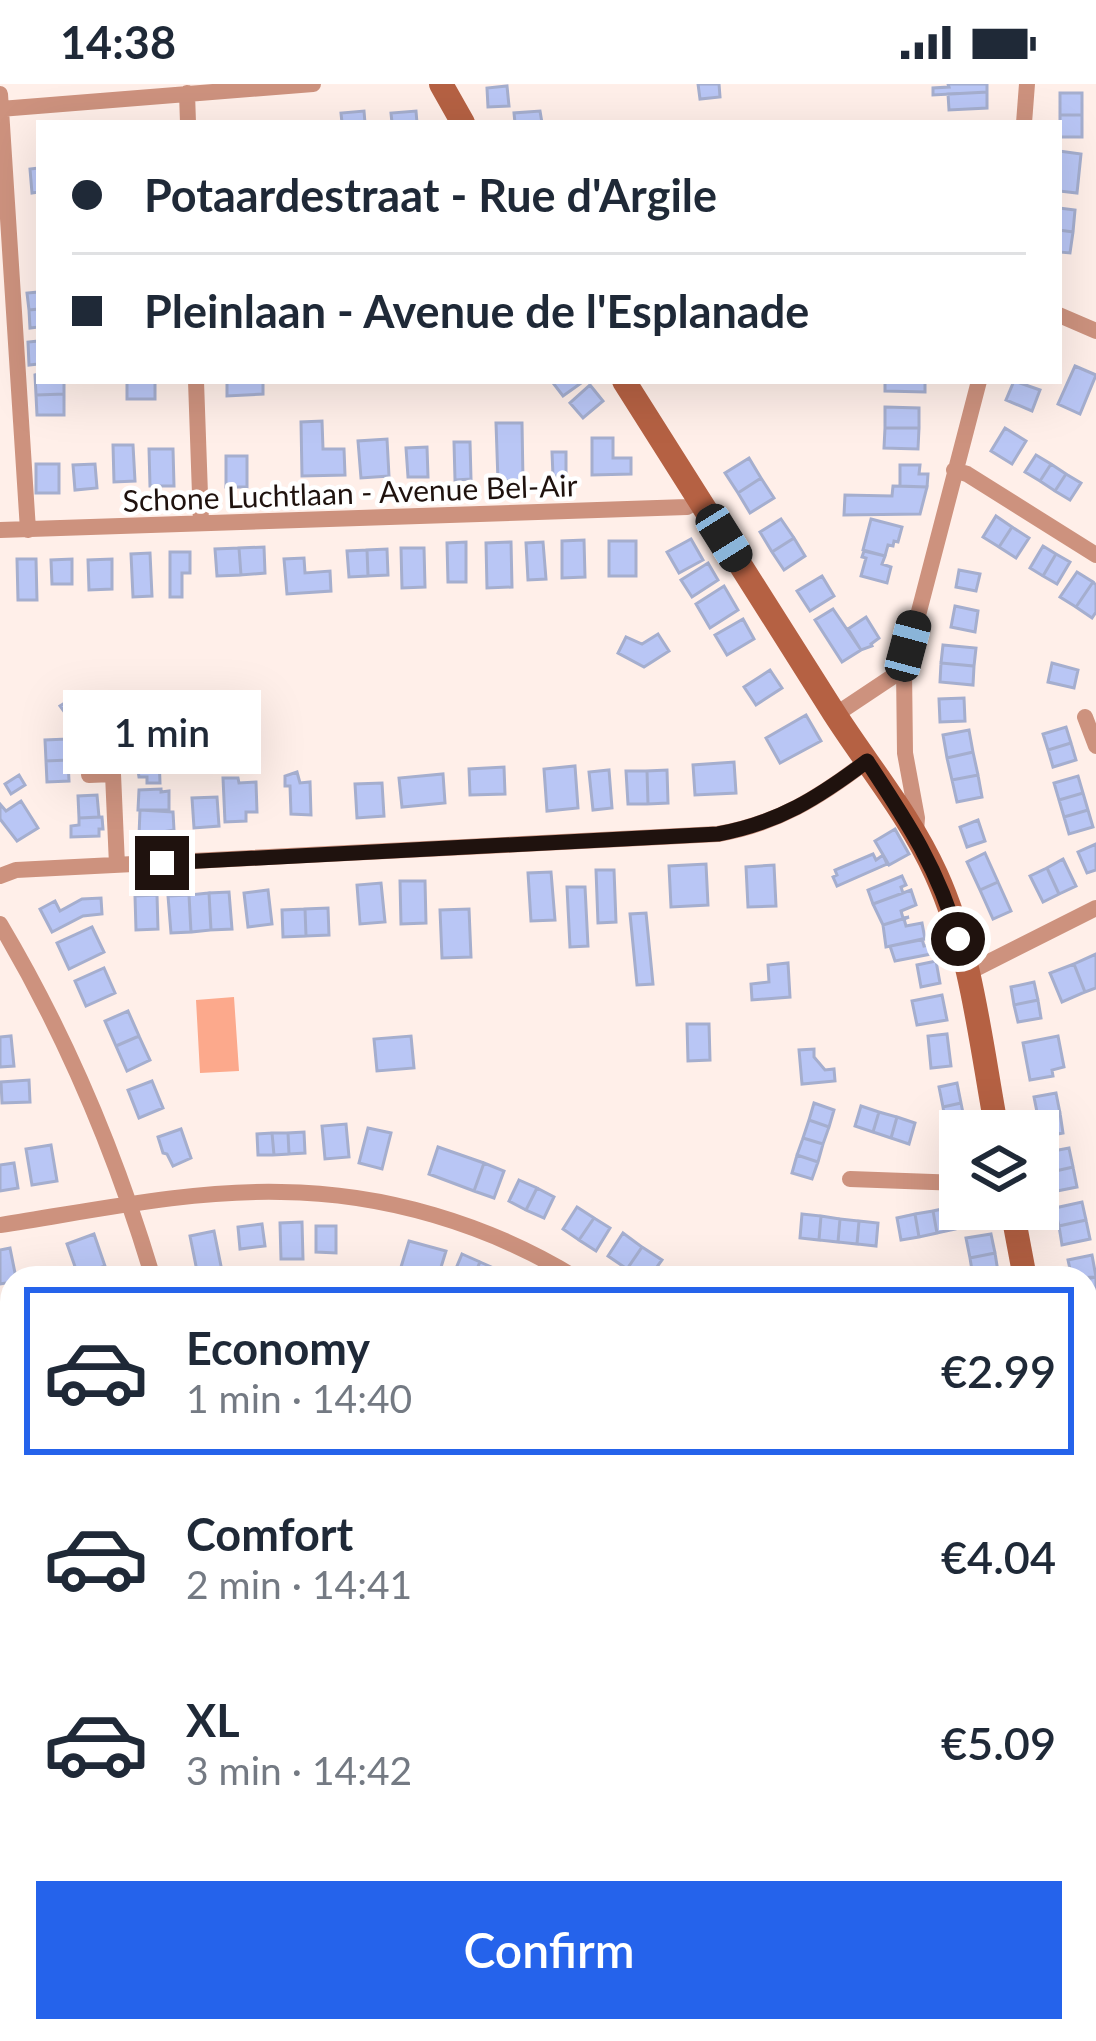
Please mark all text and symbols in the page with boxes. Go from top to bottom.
text: 14:38 [60,15,176,69]
text: Potaardestraat - Rue d'Argile [144,168,717,222]
text: Pleinlaan - Avenue de l'Esplanade [144,284,809,338]
street label: Schone Luchtlaan - Avenue Bel-Air [122,466,578,518]
car [690,498,758,578]
car [881,607,935,685]
callout: 1 min [63,689,261,773]
text: 1 min [114,709,210,755]
route end [135,836,189,890]
route start [931,912,985,966]
map controls [939,1110,1059,1230]
button: layers [939,1110,1059,1230]
icon: car [42,1317,150,1425]
text: Economy [186,1321,370,1375]
text: €2.99 [941,1344,1056,1398]
text: 1 min · 14:40 [186,1375,412,1421]
icon: car [42,1503,150,1611]
text: Comfort [186,1507,353,1561]
text: €4.04 [941,1530,1056,1584]
text: 2 min · 14:41 [186,1561,412,1607]
icon: car [42,1689,150,1797]
text: XL [186,1693,240,1747]
text: €5.09 [941,1716,1056,1770]
text: 3 min · 14:42 [186,1747,412,1793]
button: Confirm [36,1881,1062,2019]

